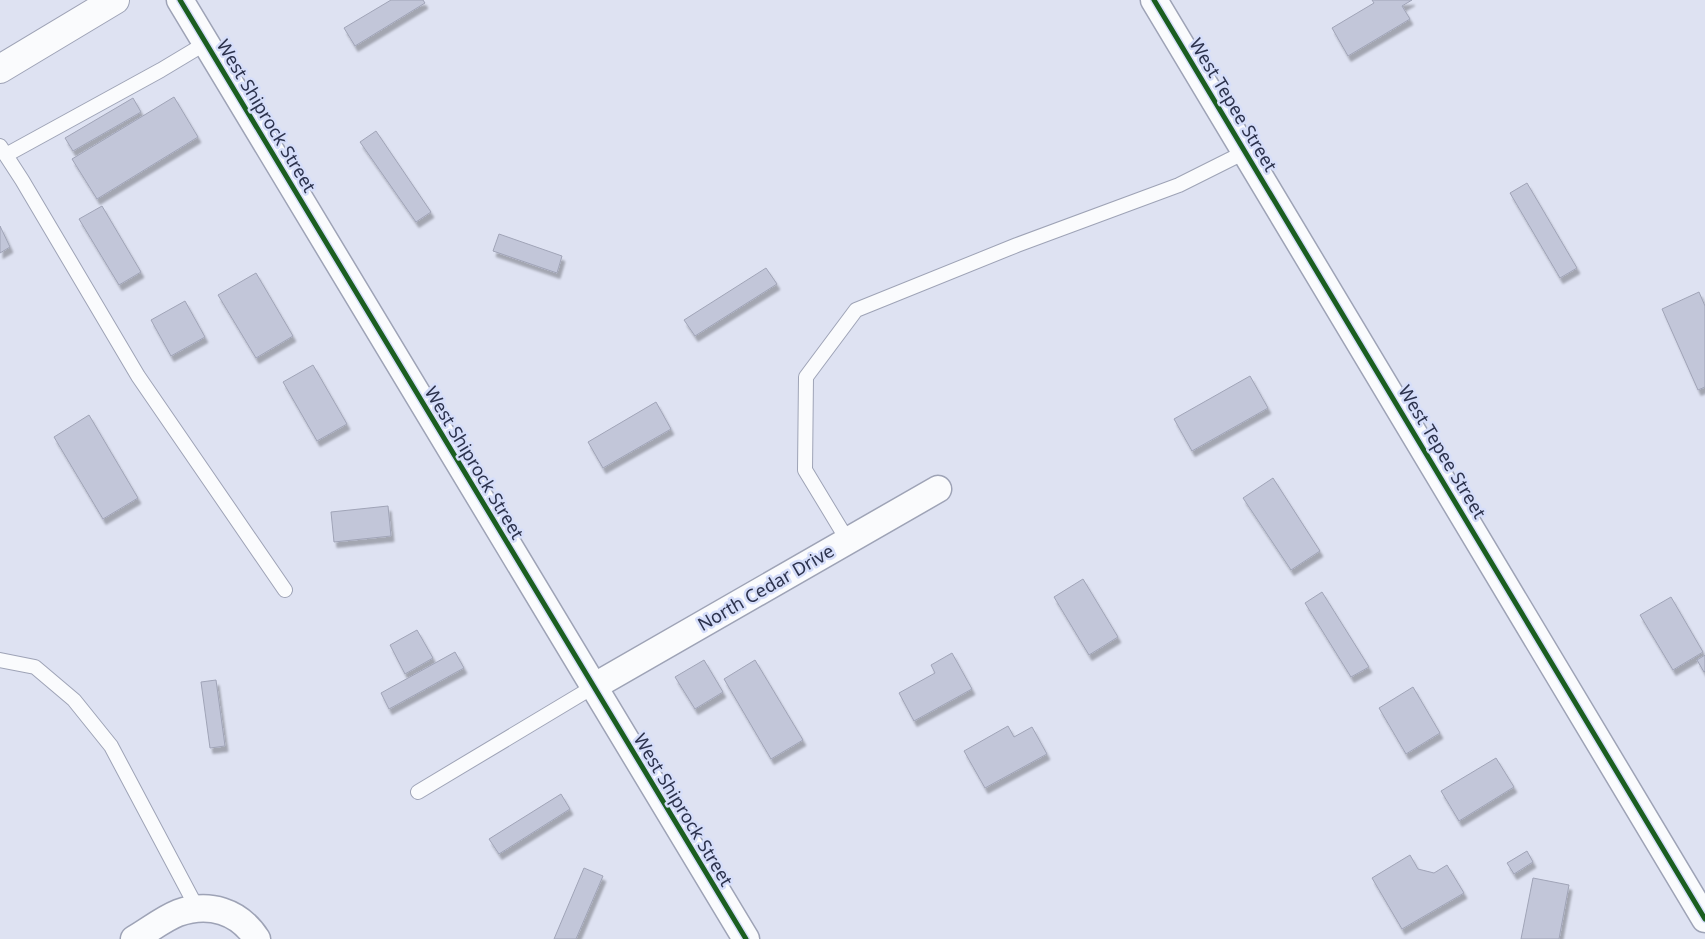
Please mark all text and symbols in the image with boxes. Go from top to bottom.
street label: West Tepee Street [1185,33,1283,176]
street label: West Shiprock Street [212,35,322,197]
street label: West Tepee Street [1394,380,1492,523]
street label: West Shiprock Street [420,382,530,544]
street label: North Cedar Drive [693,538,838,636]
street label: West Shiprock Street [629,729,739,891]

